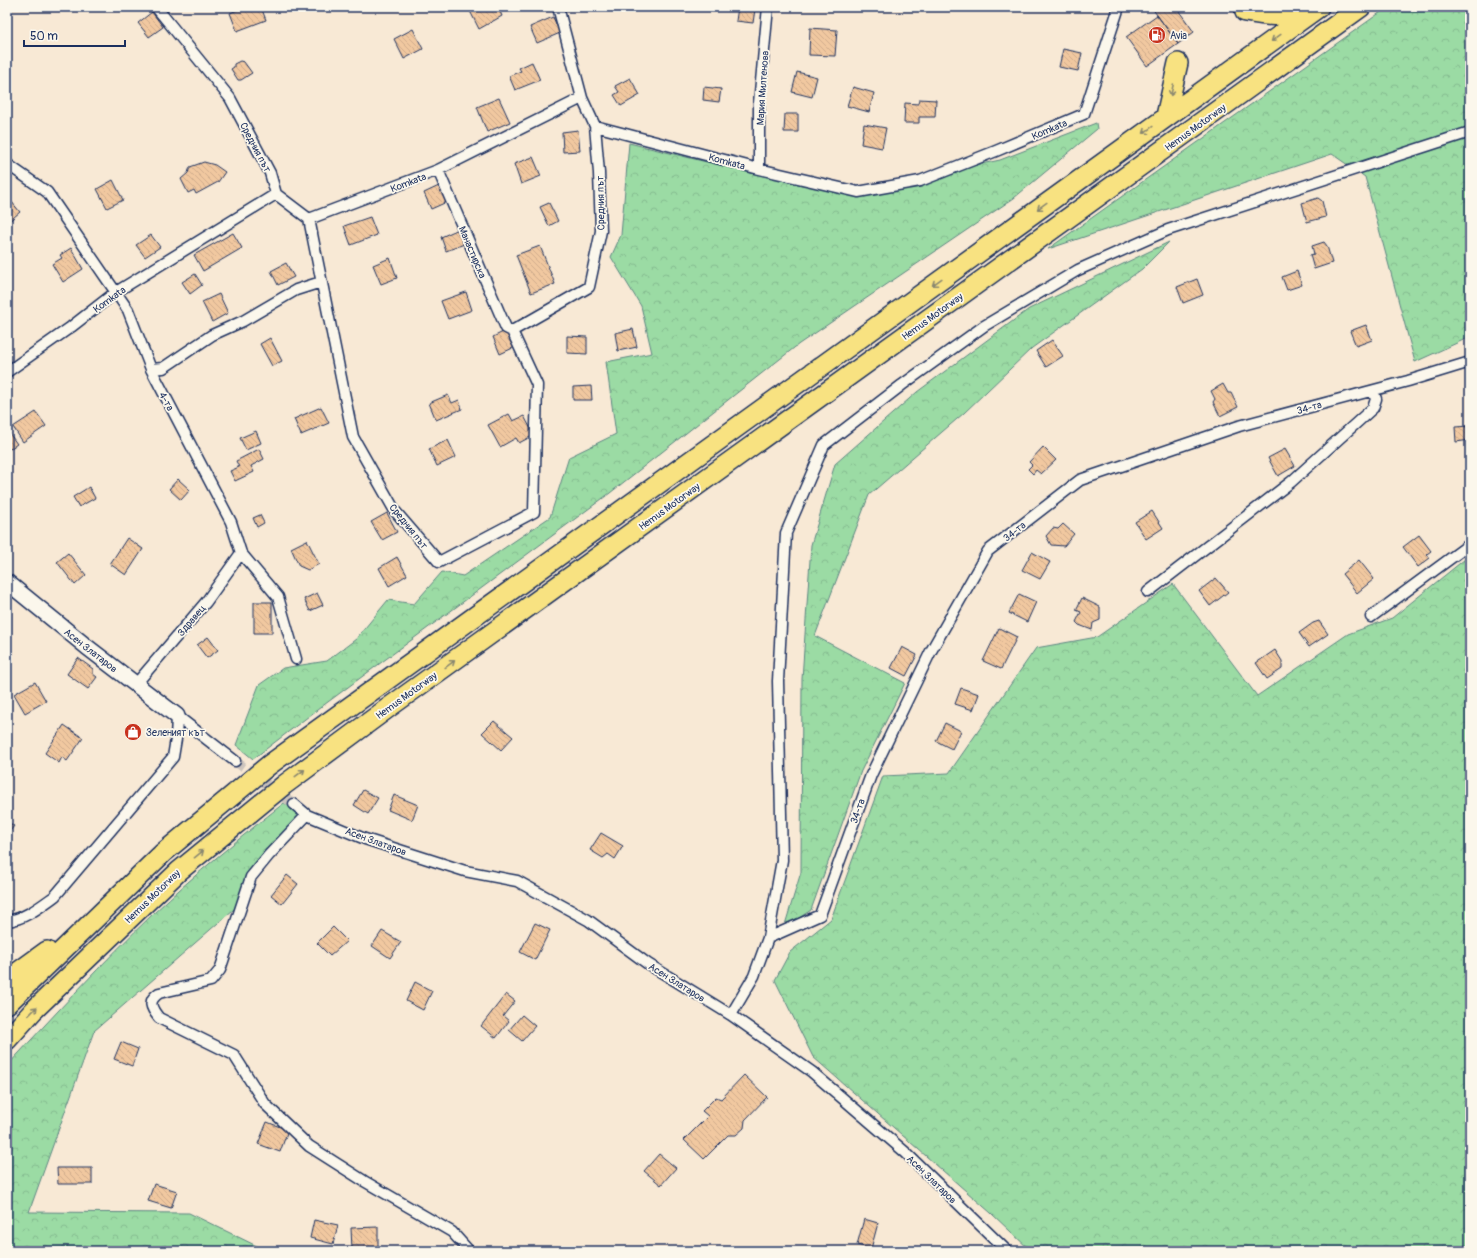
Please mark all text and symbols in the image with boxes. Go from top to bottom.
scale bar [24,22,125,48]
fuel station icon: Avia [1147,25,1167,45]
text: 50 m [30,29,58,44]
place label: Avia [1170,30,1187,42]
one-way arrow [1271,34,1282,42]
street label: Мария Милтенова [754,50,772,126]
one-way arrow [1168,83,1176,96]
street label: Hemus Motorway [1163,101,1229,154]
street label: Komkata [1030,117,1069,143]
street label: Средния път [237,121,273,174]
one-way arrow [1142,126,1153,134]
street label: Komkata [707,151,747,173]
street label: Komkata [389,171,428,195]
street label: Средния път [595,176,607,230]
one-way arrow [1037,202,1048,210]
street label: Манастирска [456,225,489,281]
one-way arrow [932,278,943,286]
street label: Komkata [91,284,128,316]
street label: Hemus Motorway [900,290,966,343]
street label: 4-та [156,390,176,413]
street label: 34-та [1295,399,1323,417]
street label: Hemus Motorway [637,480,703,533]
street label: Средния път [386,502,430,552]
street label: 34-та [1001,519,1029,544]
street label: Здравец [175,602,208,639]
street label: Асен Златаров [61,626,119,675]
one-way arrow [445,659,456,668]
street label: Hemus Motorway [374,669,440,722]
shop icon: Зеленият кът [123,722,143,742]
place label: Зеленият кът [146,727,205,739]
one-way arrow [295,769,306,778]
street label: 34-та [848,797,868,825]
street label: Асен Златаров [343,825,408,859]
one-way arrow [193,850,204,859]
street label: Hemus Motorway [122,867,183,926]
street label: Асен Златаров [646,961,707,1005]
one-way arrow [28,1006,38,1016]
street label: Асен Златаров [904,1153,959,1206]

